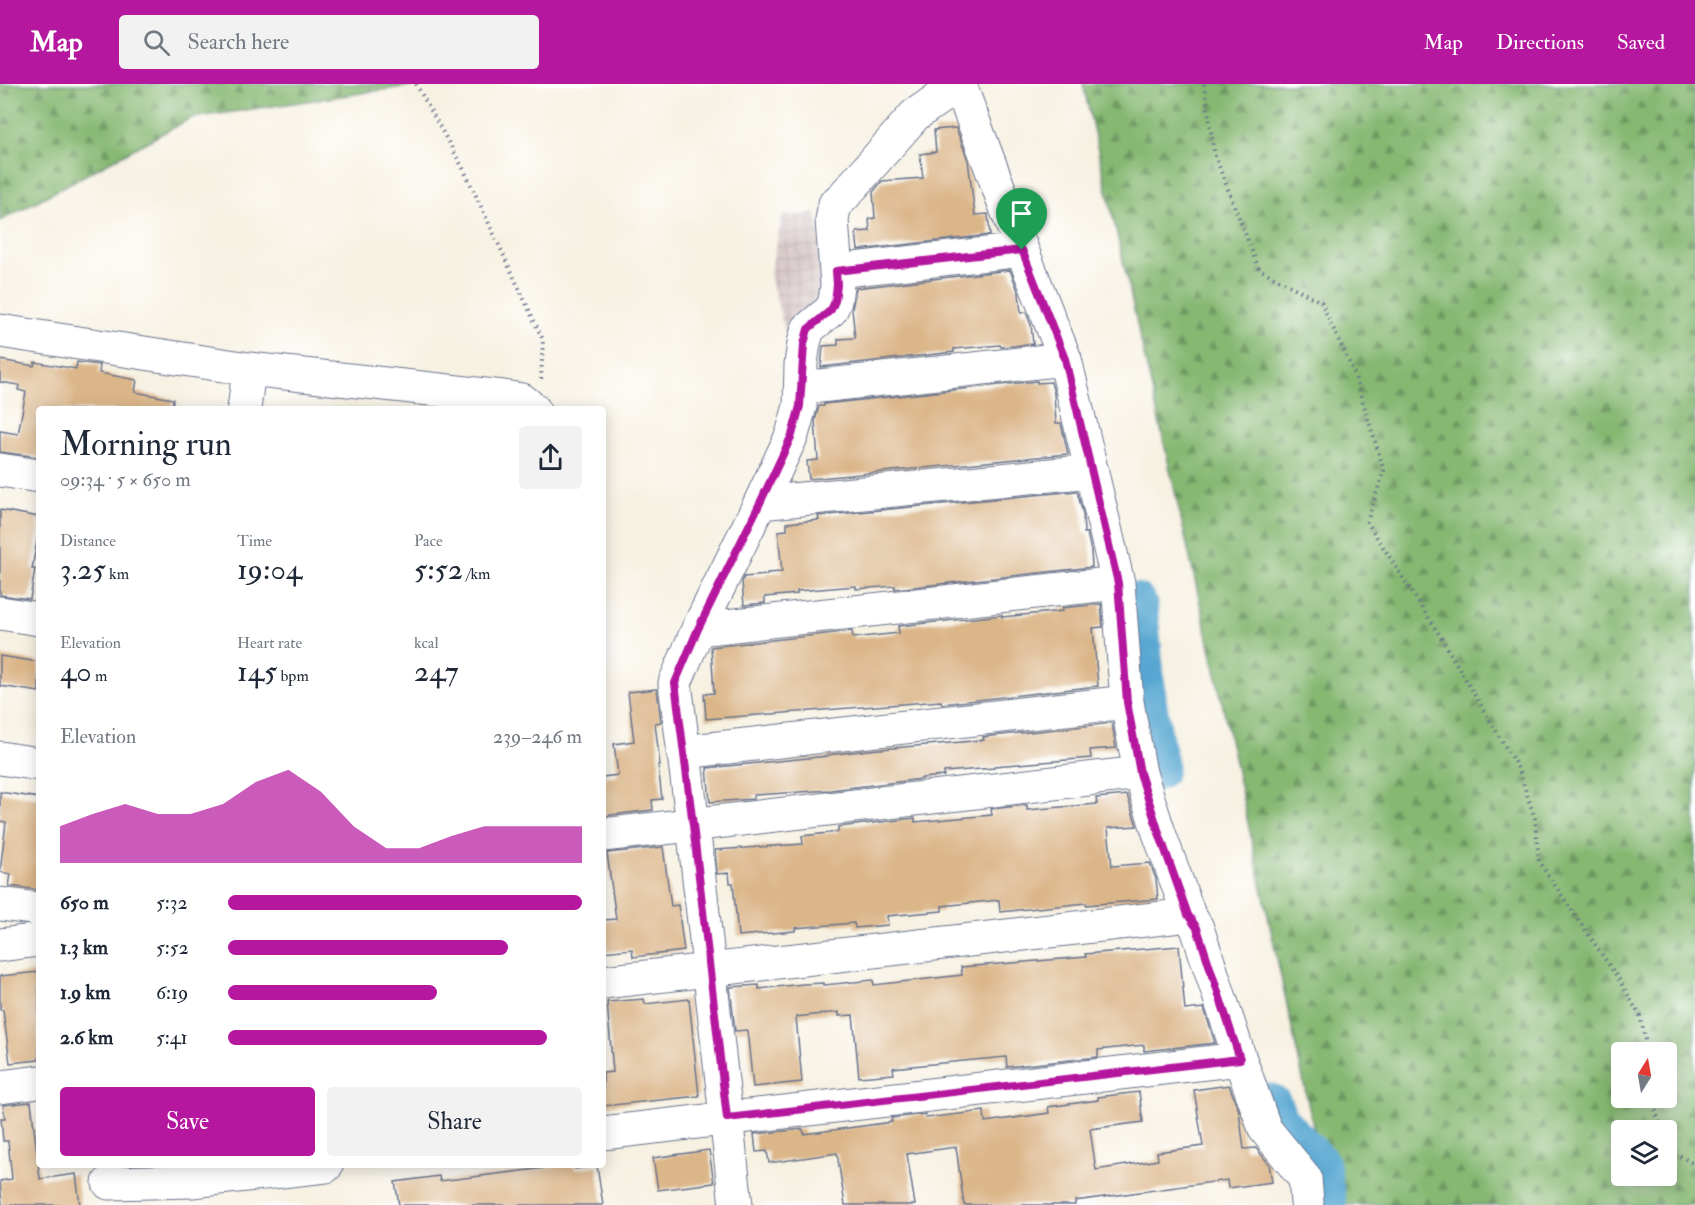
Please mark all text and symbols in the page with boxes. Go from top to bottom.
search box [119,15,539,69]
text: Map [30,25,83,60]
icon: search [140,26,173,59]
text: Search here [188,28,289,56]
text: Map [1423,29,1463,56]
text: Directions [1496,29,1584,56]
text: Saved [1617,29,1665,56]
pin [996,188,1047,250]
icon: arrive [1005,197,1038,230]
text: Morning run [60,424,232,465]
button: share [519,426,582,489]
text: 09:34 · 5 × 650 m [60,467,191,492]
text: Distance [60,531,116,551]
text: Time [237,531,272,551]
text: Pace [414,531,443,551]
text: 3.25 [60,551,106,588]
text: 19:04 [237,551,302,588]
text: 5:52 [414,551,463,588]
text: km [106,564,129,584]
text: /km [463,564,490,584]
text: Elevation [60,633,121,653]
text: Heart rate [237,633,302,653]
text: kcal [414,633,439,653]
text: 40 [60,653,92,690]
text: 145 [237,653,277,690]
text: 247 [414,653,458,690]
text: m [92,666,107,686]
text: bpm [277,666,309,686]
text: Elevation [60,724,136,749]
text: 239–246 m [493,724,582,749]
text: 650 m [60,890,109,915]
text: 5:32 [156,890,188,915]
text: 1.3 km [60,935,108,960]
text: 5:52 [156,935,189,960]
text: 1.9 km [60,980,111,1005]
text: 6:19 [156,980,188,1005]
text: 2.6 km [60,1025,113,1050]
text: 5:41 [156,1025,188,1050]
north arrow [1611,1042,1677,1108]
map controls [1611,1042,1677,1186]
button: Save [60,1087,315,1156]
button: Share [327,1087,582,1156]
button: layers [1611,1120,1677,1186]

